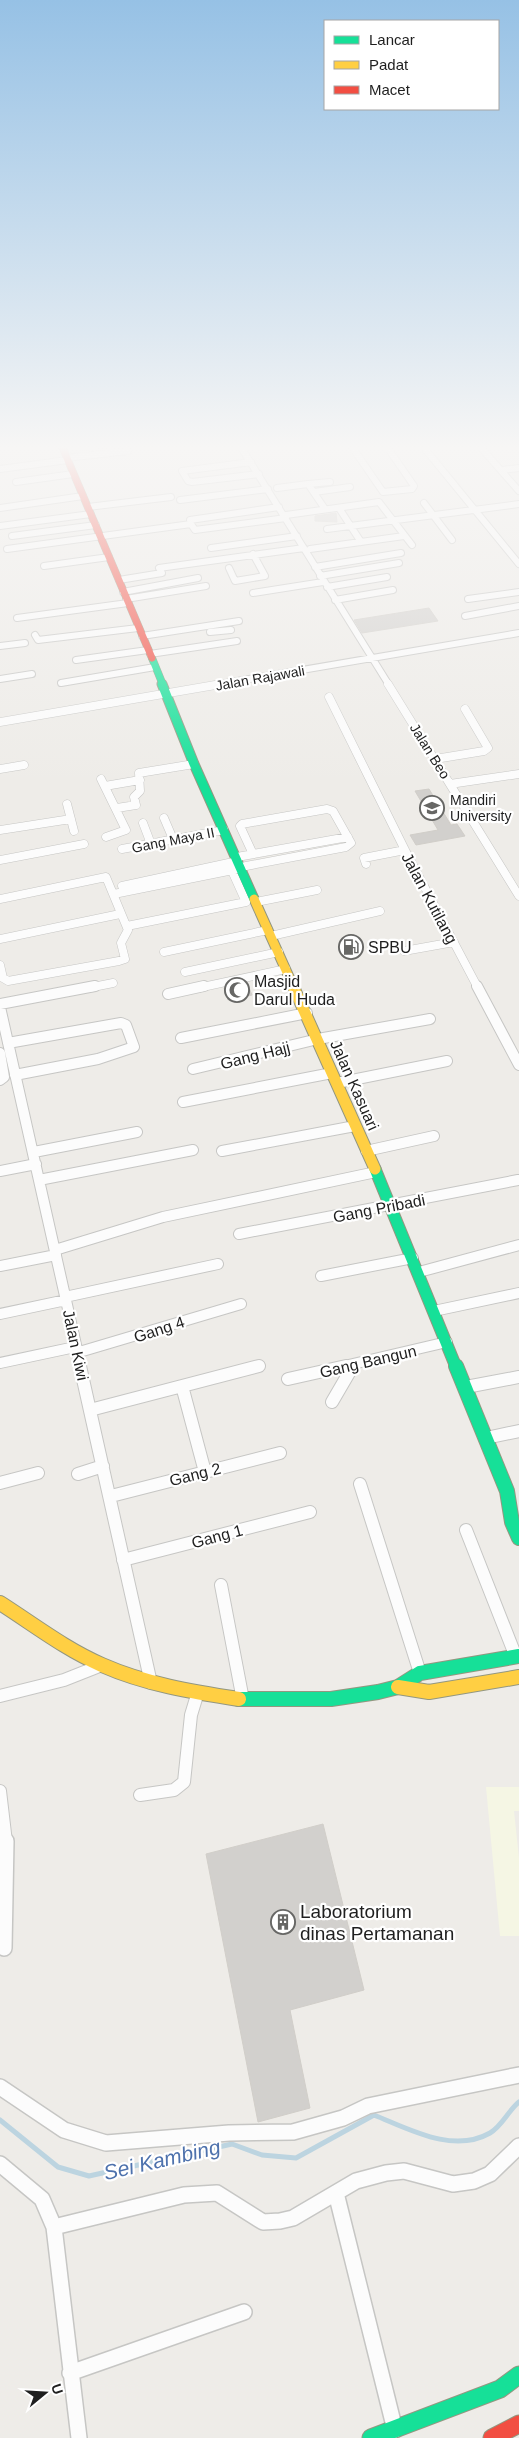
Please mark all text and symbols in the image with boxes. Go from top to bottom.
legend [324,20,499,110]
text: Lancar [369,31,415,48]
text: Padat [369,56,409,73]
text: Macet [369,81,411,98]
street label: Jalan Rajawali [214,662,306,694]
street label: Jalan Beo [407,720,453,782]
place label: Mandiri University [450,792,511,824]
school or university icon: Mandiri University [419,795,445,821]
street label: Gang Maya II [130,824,216,856]
street label: Jalan Kutilang [398,850,461,947]
fuel station icon: SPBU [338,934,364,960]
place label: SPBU [368,939,412,956]
place label: Masjid Darul Huda [254,973,335,1008]
mosque icon: Masjid Darul Huda [224,977,250,1003]
street label: Jalan Kasuari [327,1037,382,1133]
street label: Gang Hajj [219,1039,292,1072]
street label: Gang Pribadi [332,1191,427,1226]
street label: Jalan Kiwi [60,1308,91,1382]
street label: Gang 4 [132,1313,187,1346]
street label: Gang Bangun [318,1342,418,1381]
street label: Gang 2 [168,1460,223,1489]
street label: Gang 1 [190,1521,245,1551]
place label: Laboratorium dinas Pertamanan [300,1901,454,1944]
building icon: Laboratorium dinas Pertamanan [270,1909,296,1935]
water label: Sei Kambing [101,2135,223,2184]
north arrow [20,2368,70,2418]
text: U [48,2382,67,2396]

